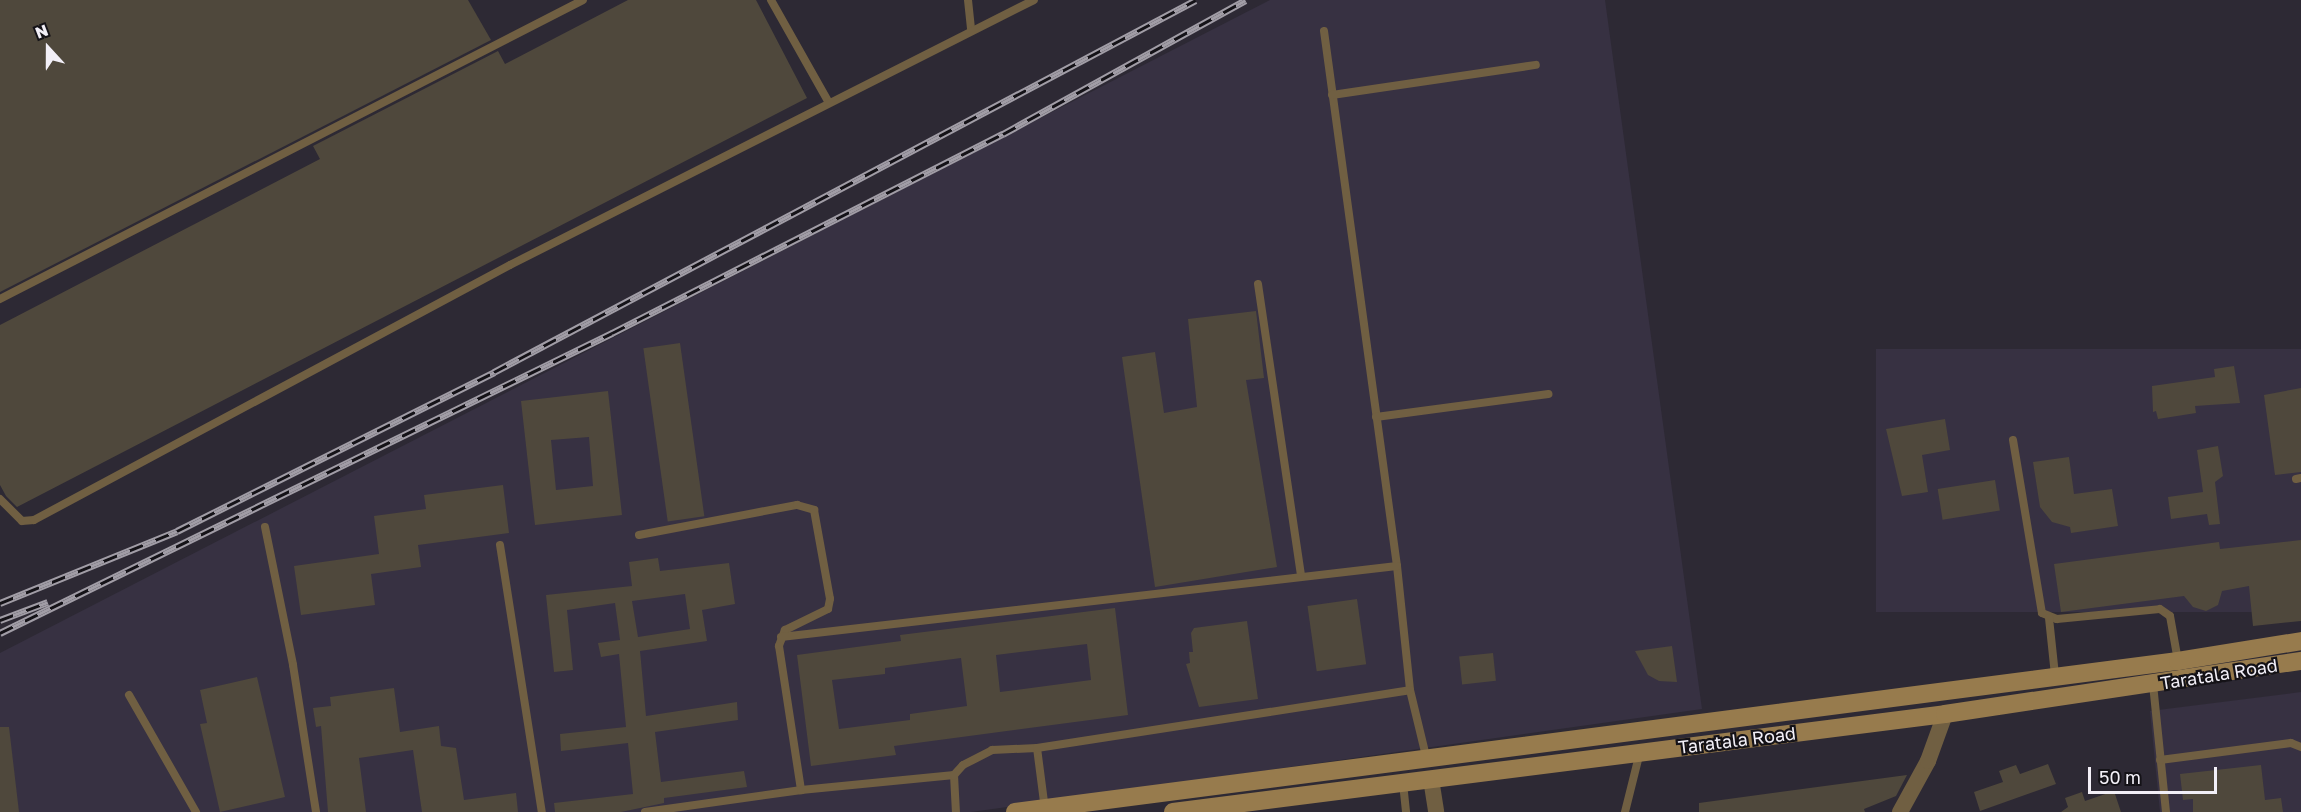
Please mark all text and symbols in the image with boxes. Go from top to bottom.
north arrow [18,18,78,78]
text: N [32,20,51,43]
street label: Taratala Road [2159,654,2279,694]
street label: Taratala Road [1677,722,1797,758]
scale bar [2091,755,2220,793]
text: 50 m [2099,766,2141,788]

